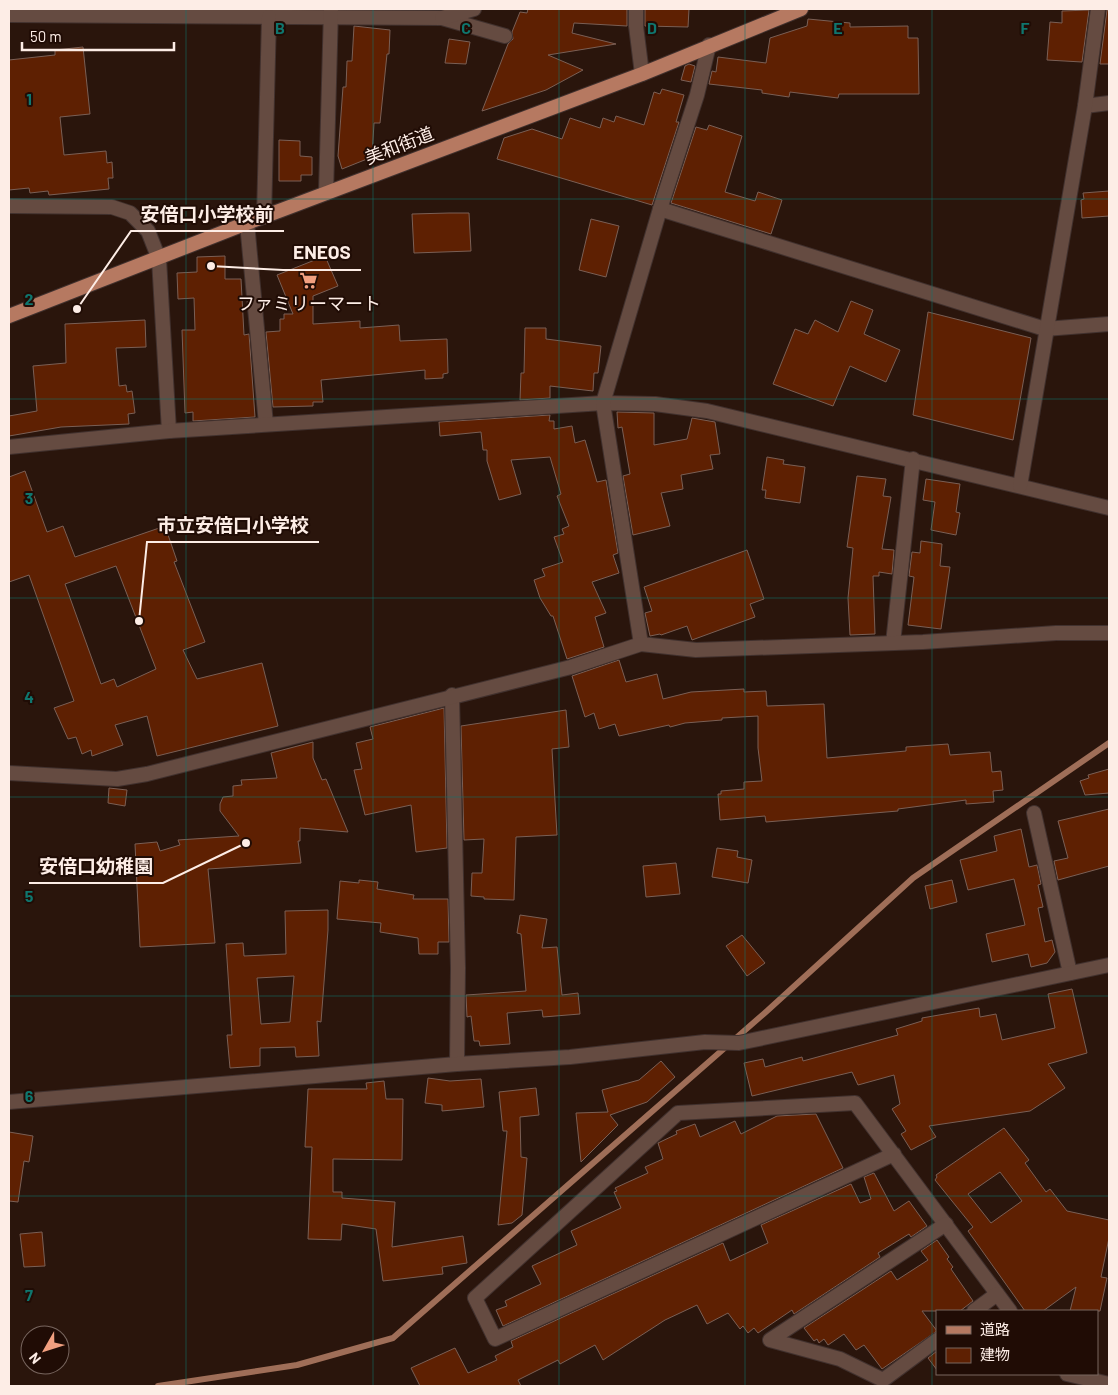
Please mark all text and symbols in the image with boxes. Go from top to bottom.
text: B [275,18,285,37]
text: C [461,18,471,37]
text: D [647,18,657,37]
text: E [833,18,843,37]
text: F [1021,18,1030,37]
scale bar [22,20,175,52]
text: 50 m [30,27,62,45]
text: 1 [26,89,32,108]
street label: 美和街道 [361,122,437,168]
callout: 安倍口小学校前 [131,197,284,231]
text: 安倍口小学校前 [140,202,274,225]
callout: ENEOS [283,236,361,270]
text: ENEOS [293,240,351,263]
supermarket icon: ファミリーマート [299,270,319,290]
text: 2 [25,289,34,308]
place label: ファミリーマート [237,292,381,314]
text: 3 [25,488,33,507]
callout: 市立安倍口小学校 [147,508,319,542]
text: 市立安倍口小学校 [157,513,309,536]
text: 4 [24,687,34,706]
callout: 安倍口幼稚園 [29,849,163,883]
text: 安倍口幼稚園 [39,854,153,877]
text: 5 [25,886,34,905]
text: 6 [25,1086,34,1105]
text: 7 [25,1285,33,1304]
legend [936,1310,1098,1375]
text: 道路 [980,1320,1010,1338]
north arrow [20,1325,70,1375]
text: 建物 [980,1345,1010,1363]
text: N [25,1350,44,1367]

